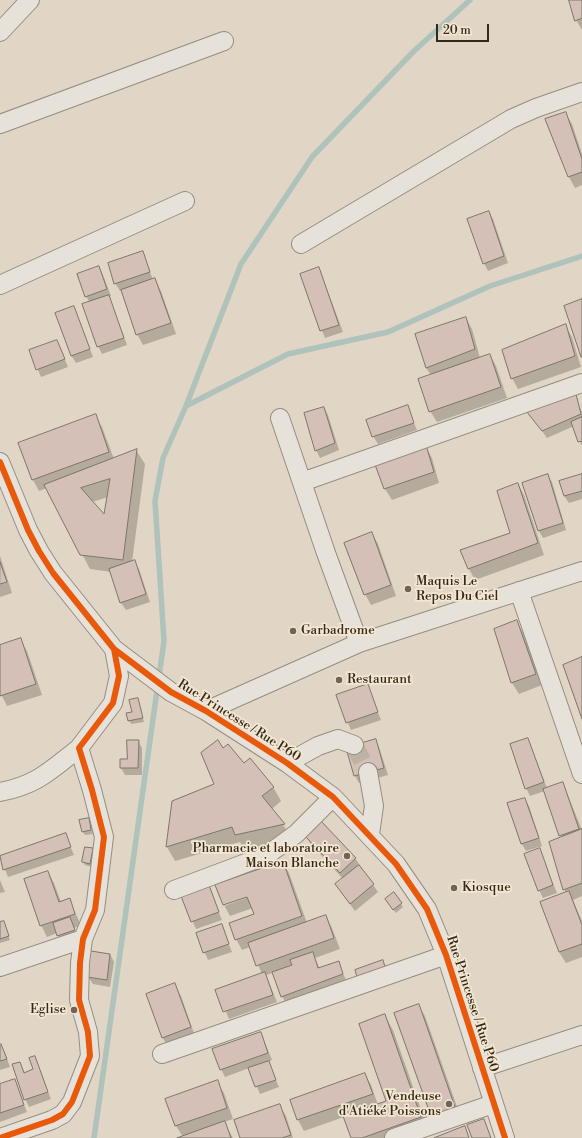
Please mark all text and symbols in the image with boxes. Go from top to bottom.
scale bar [438,16,491,42]
text: 20 m [443,23,471,38]
place label: Maquis Le Repos Du Ciel [416,574,498,605]
marker: Maquis Le Repos Du Ciel [403,584,413,594]
place label: Garbadrome [301,623,375,639]
marker: Garbadrome [288,626,298,636]
place label: Restaurant [347,672,412,688]
marker: Restaurant [334,675,344,685]
street label: Rue Princesse / Rue P60 [174,677,304,765]
place label: Pharmacie et laboratoire Maison Blanche [193,841,339,872]
marker: Pharmacie et laboratoire Maison Blanche [342,851,352,861]
place label: Kiosque [462,880,511,896]
marker: Kiosque [449,883,459,893]
street label: Rue Princesse / Rue P60 [443,934,501,1074]
place label: Eglise [30,1002,66,1018]
marker: Eglise [69,1005,79,1015]
place label: Vendeuse d'Atiéké Poissons [339,1089,441,1120]
marker: Vendeuse d'Atiéké Poissons [444,1099,454,1109]

